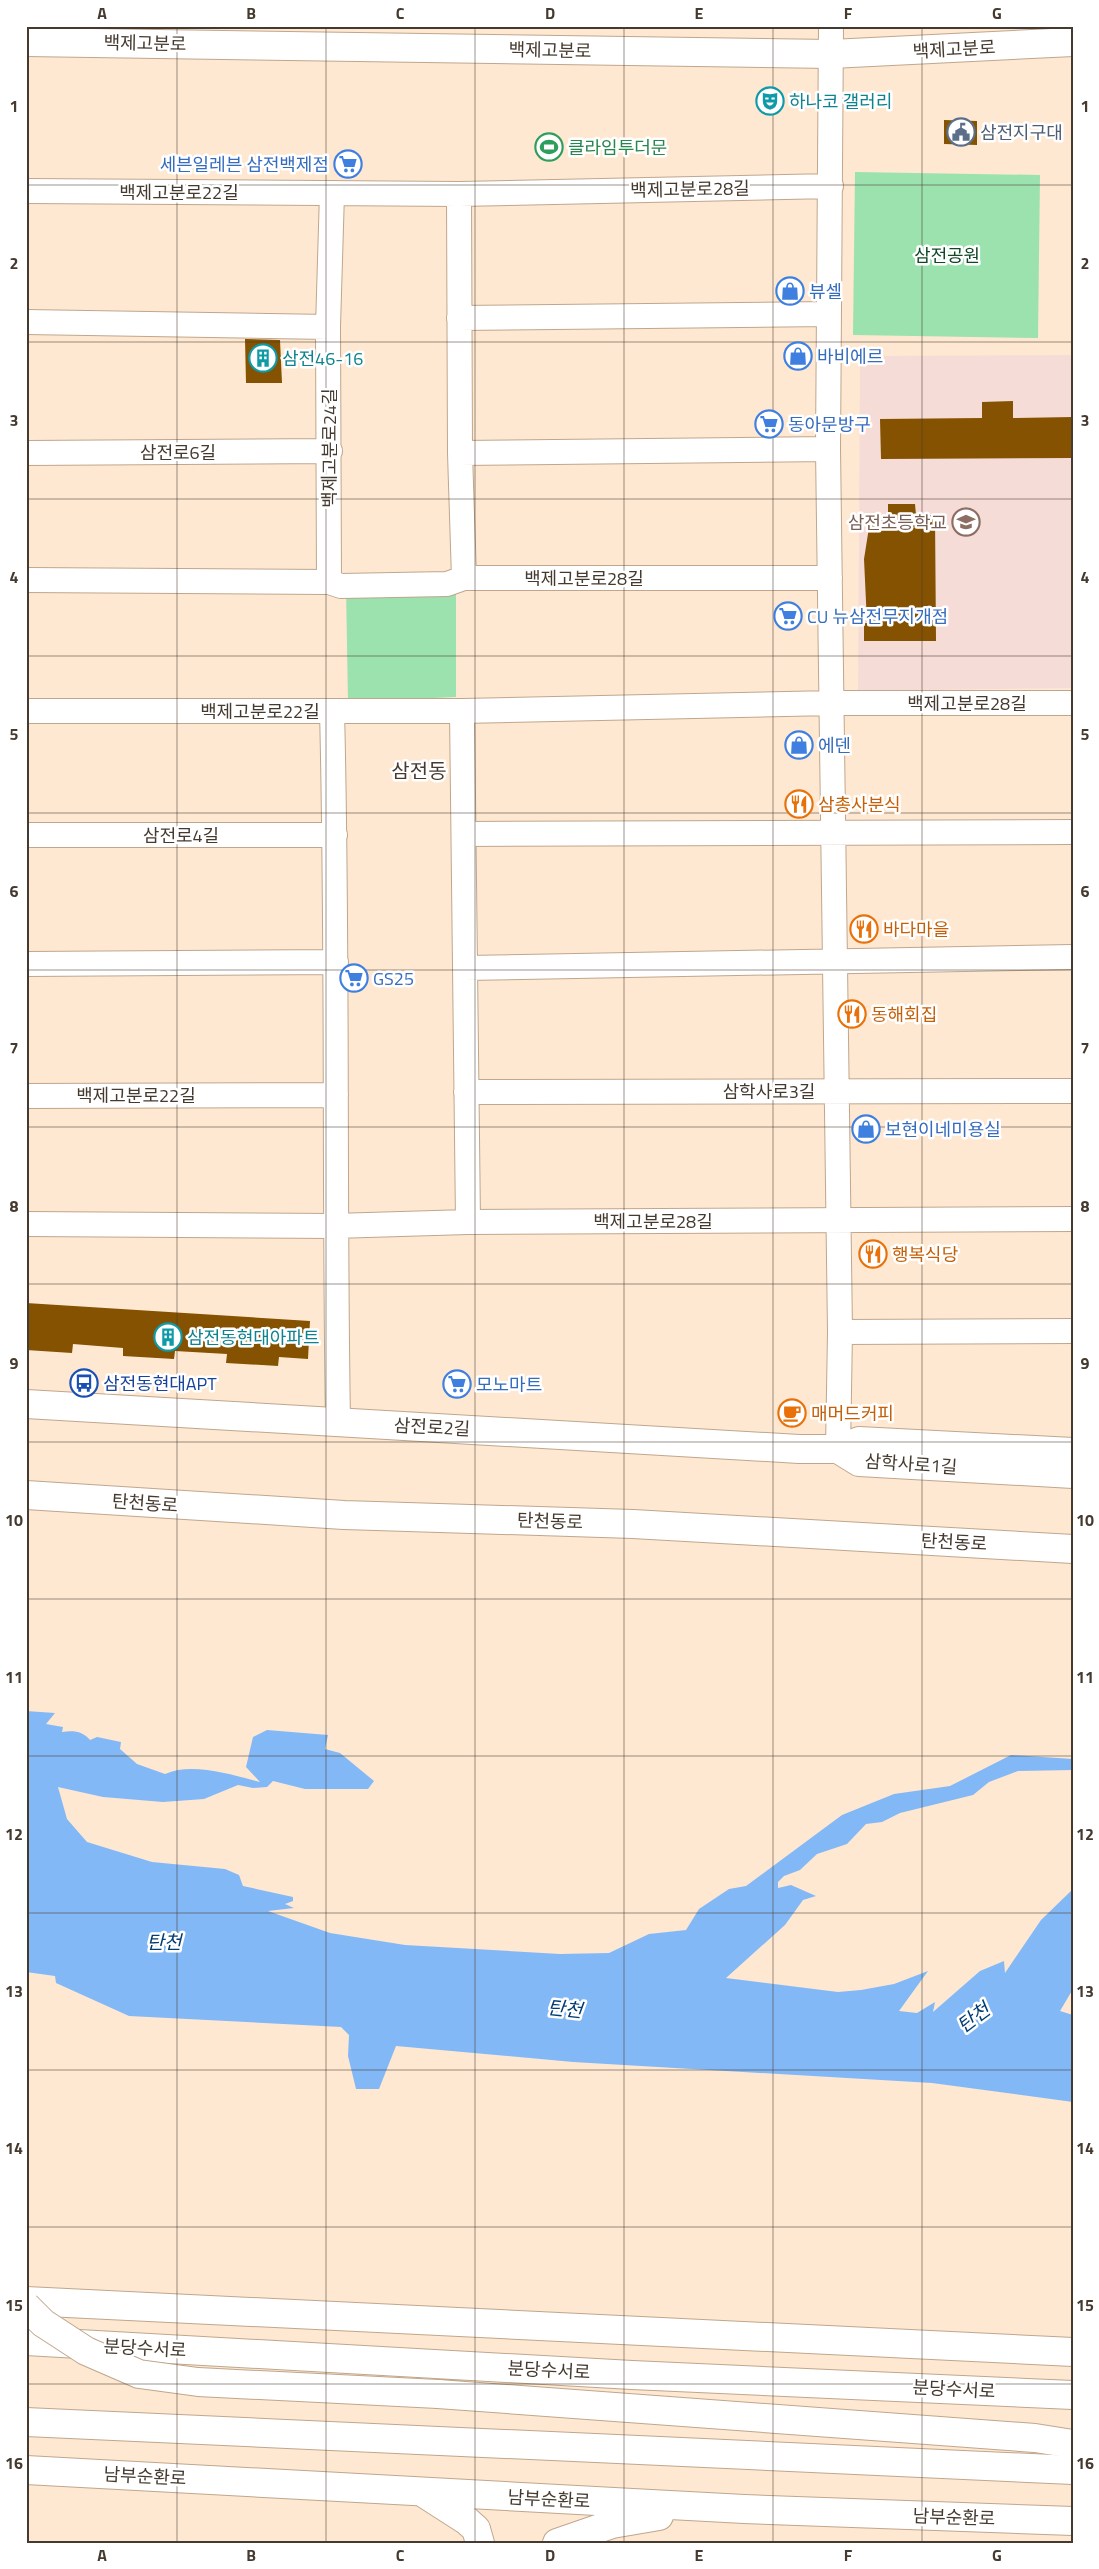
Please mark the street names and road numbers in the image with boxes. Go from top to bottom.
street label: 백제고분로 [103,29,187,57]
street label: 백제고분로 [912,33,996,65]
street label: 백제고분로 [508,36,592,64]
street label: 백제고분로28길 [630,174,750,204]
street label: 백제고분로22길 [119,179,239,206]
street label: 백제고분로24길 [316,388,343,508]
street label: 삼전로6길 [140,439,216,466]
street label: 백제고분로28길 [524,565,644,592]
street label: 백제고분로28길 [907,690,1027,717]
street label: 백제고분로22길 [200,698,320,725]
street label: 삼전로4길 [143,822,219,849]
street label: 삼학사로3길 [723,1078,815,1105]
street label: 백제고분로22길 [76,1082,196,1109]
street label: 백제고분로28길 [593,1208,713,1235]
street label: 삼전로2길 [393,1412,471,1442]
street label: 삼학사로1길 [864,1447,958,1481]
street label: 탄천동로 [111,1487,179,1519]
street label: 탄천동로 [516,1506,584,1536]
street label: 탄천동로 [920,1527,988,1557]
street label: 분당수서로 [103,2332,187,2364]
street label: 분당수서로 [507,2354,591,2386]
street label: 분당수서로 [912,2373,996,2405]
street label: 남부순환로 [103,2460,187,2492]
street label: 남부순환로 [507,2483,591,2515]
street label: 남부순환로 [912,2502,996,2532]

